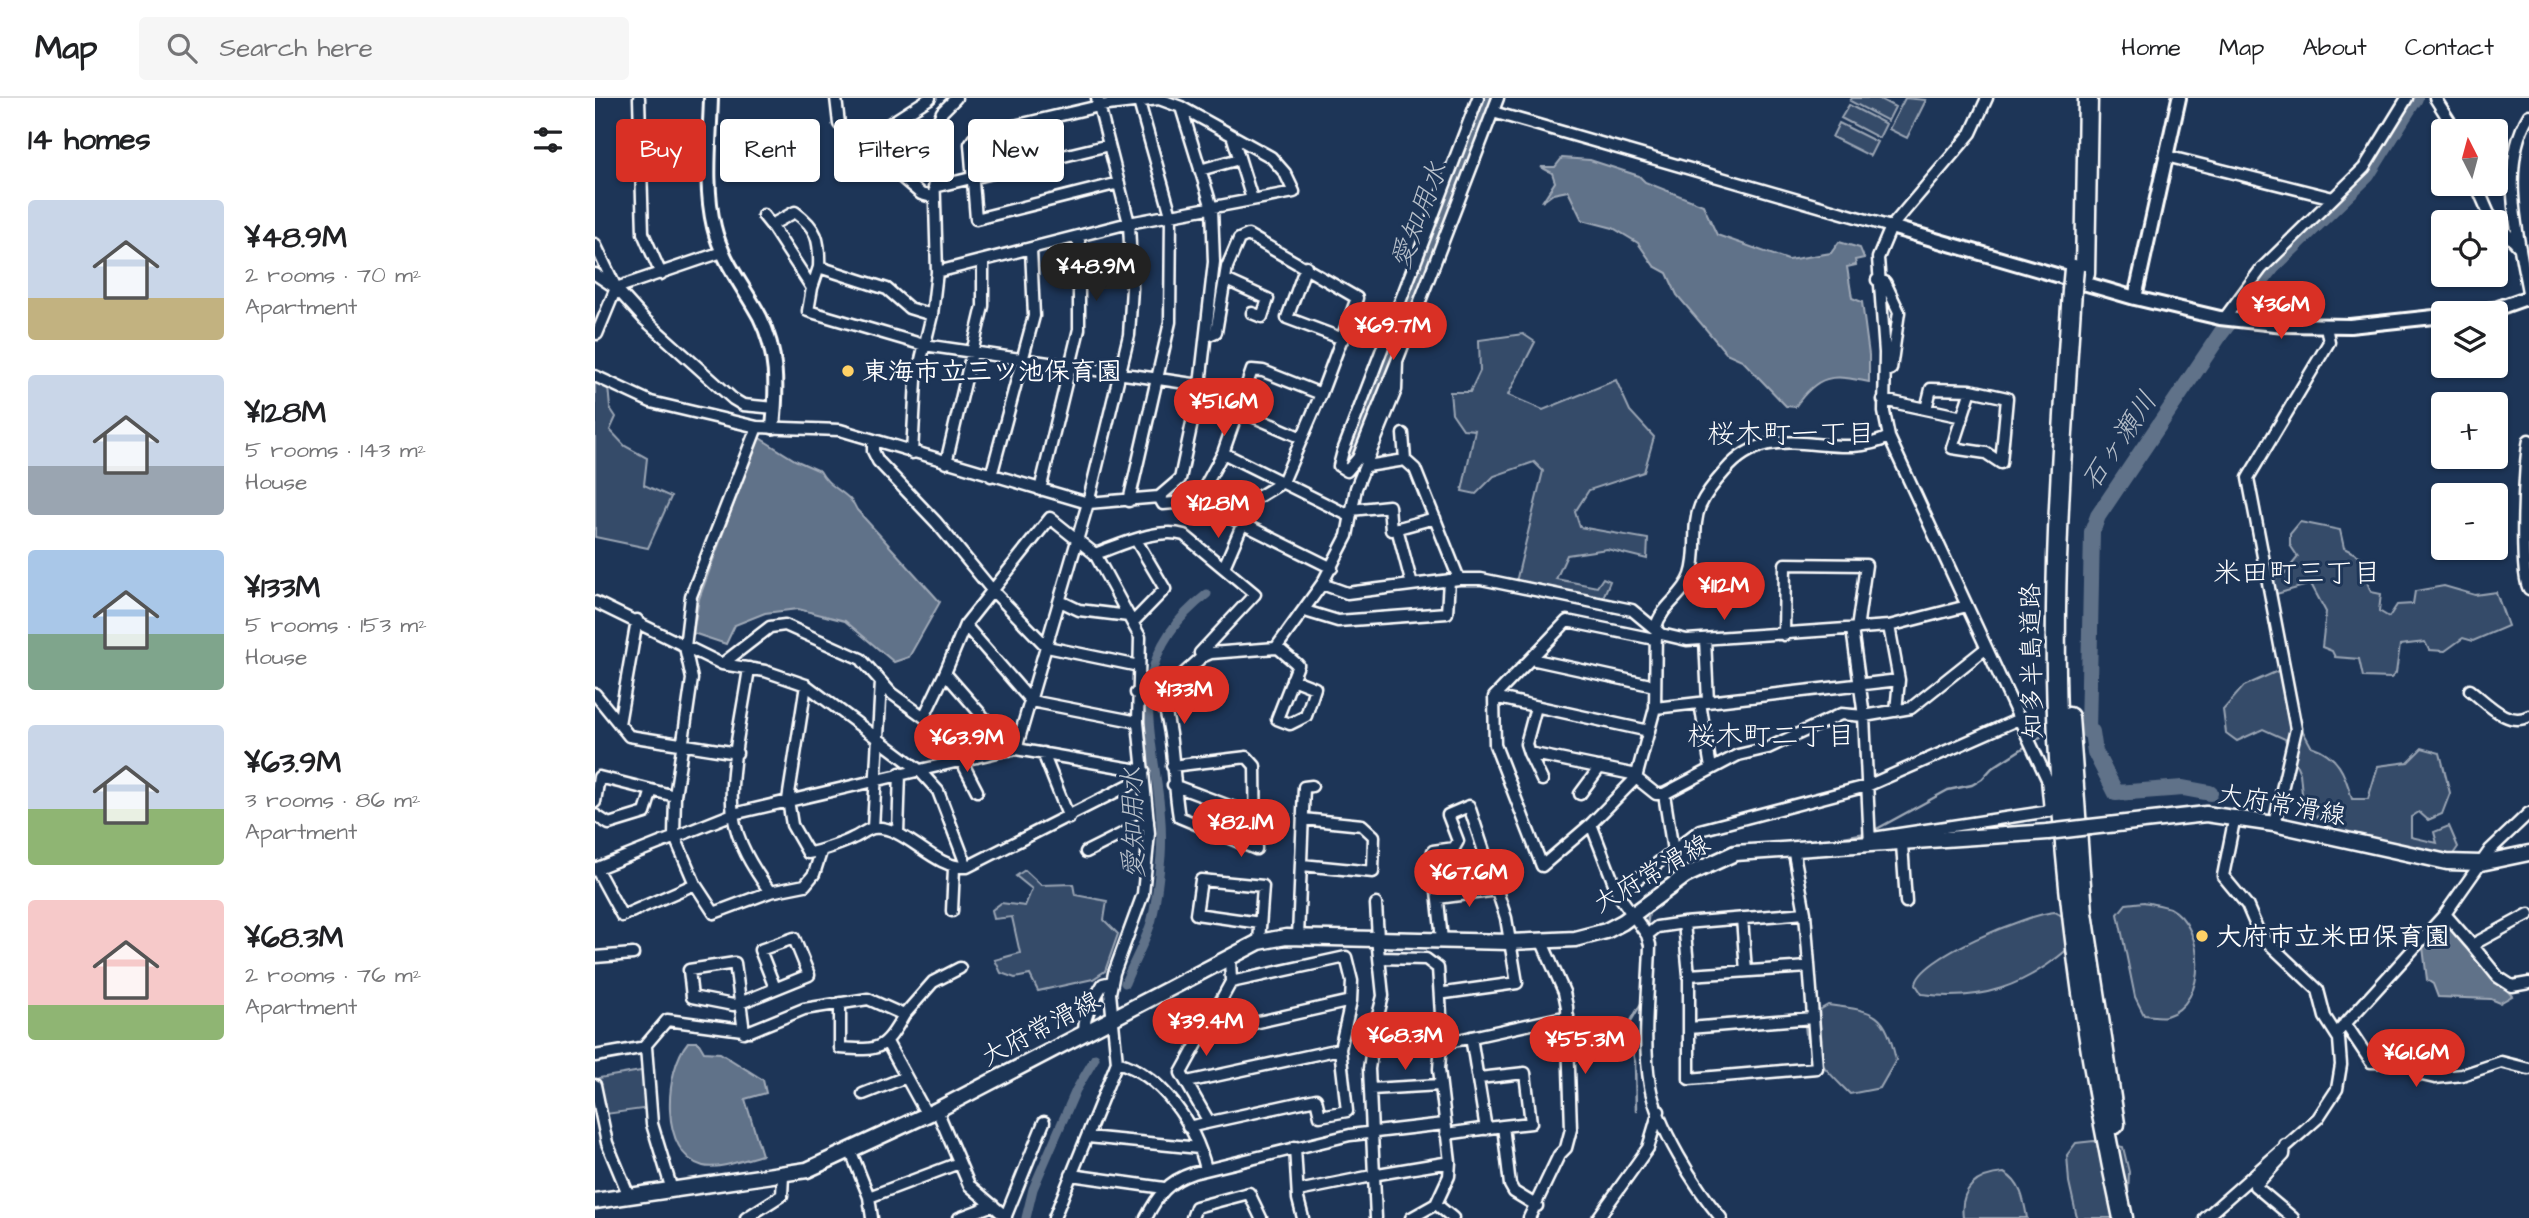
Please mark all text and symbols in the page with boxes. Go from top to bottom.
search box [139,17,629,80]
text: Map [35,25,97,71]
icon: search [163,29,201,67]
text: Search here [219,30,373,66]
text: Home [2121,31,2181,65]
text: Map [2219,31,2264,65]
text: About [2302,31,2367,65]
text: Contact [2405,31,2494,65]
text: 14 homes [28,119,151,161]
chip: Buy [616,119,706,182]
chip: Rent [720,119,820,182]
chip: Filters [834,119,954,182]
chip: New [968,119,1064,182]
north arrow [2431,119,2508,196]
map controls [2431,119,2508,560]
icon: filters [529,121,567,159]
water label: 愛知用水 [1381,156,1458,275]
button: locate [2431,210,2508,287]
text: ¥48.9M [245,217,347,259]
icon: home [84,228,168,312]
pin: ¥48.9M [1039,244,1153,303]
text: ¥48.9M [1057,250,1135,282]
text: 2 rooms · 70 m² [245,259,421,291]
pin: ¥36M [2240,282,2322,341]
text: ¥36M [2252,288,2310,320]
text: Apartment [245,291,357,323]
button: layers [2431,301,2508,378]
pin: ¥69.7M [1336,302,1450,362]
text: ¥69.7M [1355,309,1431,341]
place label: 東海市立三ツ池保育園 [862,354,1122,390]
marker: 東海市立三ツ池保育園 [840,363,856,379]
pin: ¥51.6M [1167,378,1281,438]
water label: 石ヶ瀬川 [2072,384,2167,498]
text: ¥51.6M [1190,385,1258,417]
text: ¥128M [245,392,326,434]
button: + [2431,392,2508,469]
icon: home [84,403,168,487]
district label: 桜木町一丁目 [1707,415,1875,454]
text: 5 rooms · 143 m² [245,434,426,466]
text: House [245,466,308,498]
pin: ¥128M [1169,480,1267,540]
button: − [2431,483,2508,560]
text: ¥128M [1187,487,1249,519]
district label: 米田町三丁目 [2213,554,2381,593]
pin: ¥112M [1675,562,1773,622]
text: ¥133M [245,567,320,609]
text: ¥112M [1699,569,1749,601]
icon: home [84,578,168,662]
street label: 知多半島道路 [2013,583,2051,739]
text: 5 rooms · 153 m² [245,609,427,641]
text: House [245,641,308,673]
pin: ¥133M [1135,666,1233,726]
text: ¥133M [1155,673,1213,705]
pin: ¥63.9M [910,714,1024,774]
district label: 桜木町二丁目 [1687,717,1855,756]
text: ¥63.9M [930,721,1004,753]
text: ¥63.9M [245,742,341,784]
icon: home [84,753,168,837]
water label: 愛知用水 [1113,767,1154,879]
street label: 大府常滑線 [2215,776,2349,834]
text: 3 rooms · 86 m² [245,784,421,816]
pin: ¥82.1M [1184,800,1298,859]
text: ¥82.1M [1208,806,1274,838]
text: Apartment [245,816,357,848]
street label: 大府常滑線 [1586,826,1717,922]
pin: ¥67.6M [1412,850,1526,909]
text: ¥67.6M [1430,856,1508,888]
text: ¥68.3M [245,917,344,959]
place label: 大府市立米田保育園 [2216,919,2450,955]
icon: home [84,928,168,1012]
marker: 大府市立米田保育園 [2194,928,2210,944]
text: 2 rooms · 76 m² [245,959,421,991]
street label: 大府常滑線 [975,982,1106,1075]
text: Apartment [245,991,357,1023]
pin: ¥39.4M [1149,998,1263,1058]
text: ¥39.4M [1169,1005,1244,1037]
pin: ¥68.3M [1348,1012,1462,1072]
pin: ¥55.3M [1528,1016,1642,1076]
text: ¥68.3M [1367,1019,1443,1051]
text: ¥55.3M [1546,1023,1624,1055]
pin: ¥61.6M [2359,1030,2473,1089]
text: ¥61.6M [2383,1036,2449,1068]

